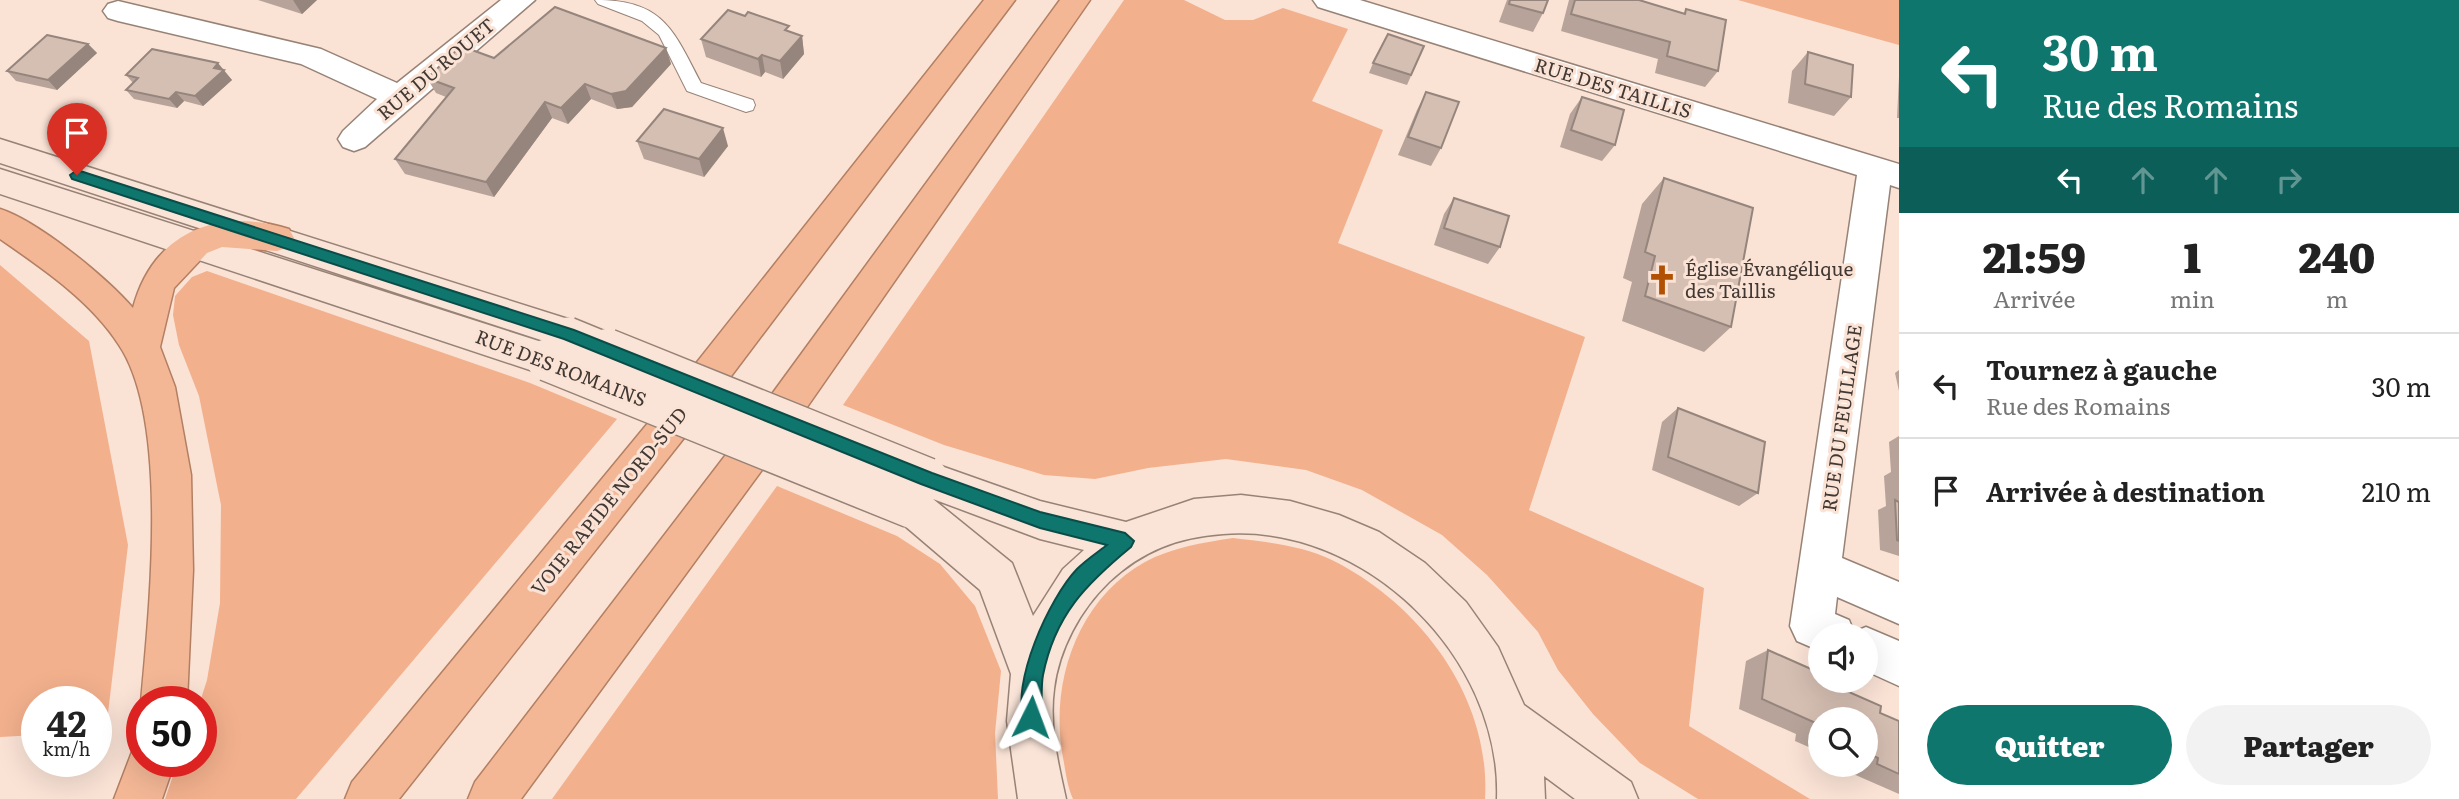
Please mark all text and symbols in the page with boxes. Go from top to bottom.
street label: RUE DU ROUET [370,11,500,126]
text: 30 m [2042,13,2158,86]
icon: left [1927,28,2018,119]
street label: RUE DES TAILLIS [1531,50,1695,124]
text: Rue des Romains [2042,80,2298,128]
pin [47,103,107,175]
icon: arrive [58,114,96,152]
icon: left [2051,161,2089,199]
icon: ahead [2124,161,2162,199]
icon: ahead [2197,161,2235,199]
icon: right [2270,161,2308,199]
text: 21:59 [1983,224,2086,286]
text: 1 [2183,224,2201,286]
text: 240 [2299,224,2375,286]
place label: Église Évangélique des Taillis [1685,254,1853,304]
church icon: Église Évangélique des Taillis [1645,263,1679,297]
text: Arrivée [1993,281,2075,315]
text: min [2170,281,2215,315]
text: m [2326,281,2348,315]
street label: RUE DES ROMAINS [472,322,651,413]
street label: RUE DU FEUILLAGE [1814,323,1868,513]
text: Tournez à gauche [1986,349,2217,388]
text: 30 m [2371,366,2431,405]
icon: left [1927,367,1965,405]
text: Rue des Romains [1986,388,2170,422]
street label: VOIE RAPIDE NORD-SUD [523,400,693,600]
text: Arrivée à destination [1986,471,2265,510]
text: 210 m [2362,471,2431,510]
icon: arrive [1927,472,1965,510]
map controls [1808,623,1878,777]
button: sound [1808,623,1878,693]
position arrow [994,680,1068,754]
speed limit sign: 50 [126,686,217,777]
text: 42 [47,696,86,748]
button: Quitter [1927,705,2172,785]
button: Partager [2186,705,2431,785]
button: search [1808,707,1878,777]
text: km/h [43,735,90,762]

